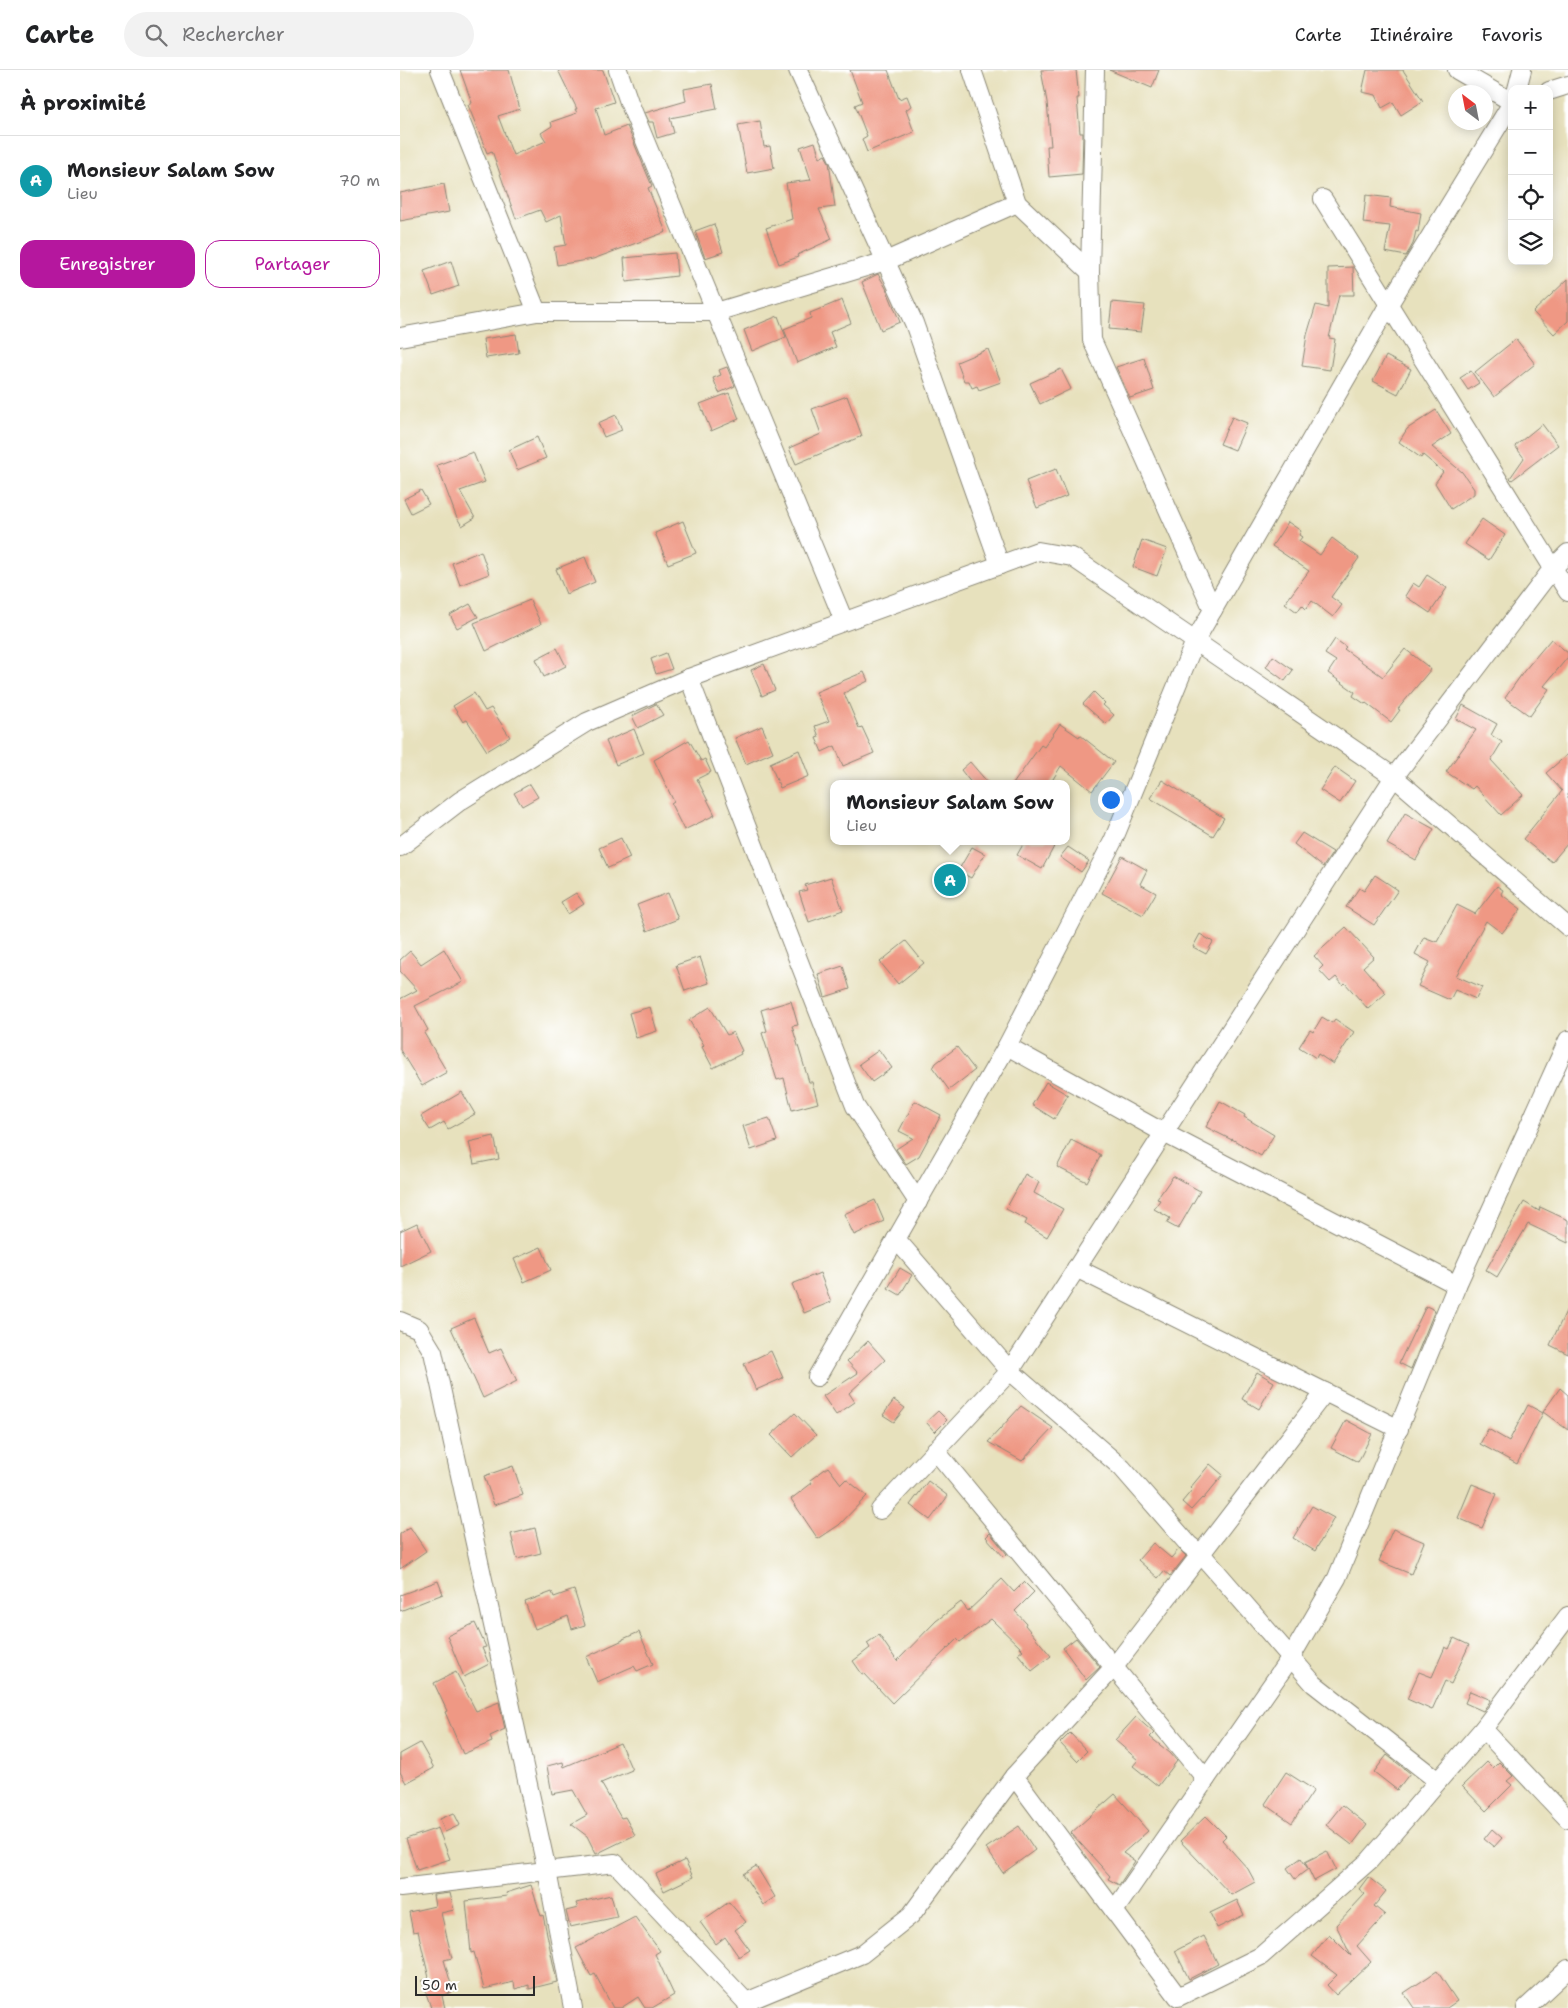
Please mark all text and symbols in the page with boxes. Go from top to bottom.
search box [124,12,474,57]
text: Carte [25,19,94,51]
icon: search [142,21,170,49]
text: Rechercher [182,22,285,47]
text: Carte [1295,23,1342,47]
text: Itinéraire [1370,23,1454,47]
text: Favoris [1482,23,1543,47]
north arrow [1448,85,1493,130]
map controls [1508,85,1553,265]
button: + [1508,85,1553,130]
text: À proximité [20,89,146,117]
button: − [1508,130,1553,175]
text: Monsieur Salam Sow [67,158,274,183]
text: A [30,170,42,191]
text: 70 m [339,170,380,191]
button: locate [1508,175,1553,220]
text: Lieu [67,183,98,204]
button: layers [1508,220,1553,265]
button: Enregistrer [20,240,195,288]
button: Partager [205,240,380,288]
popup [830,780,1070,845]
your location [1098,787,1124,813]
text: Monsieur Salam Sow [846,790,1054,815]
text: Lieu [846,815,877,836]
pin: A [934,861,966,899]
scale bar [415,1973,535,1996]
text: 50 m [422,1976,457,1994]

